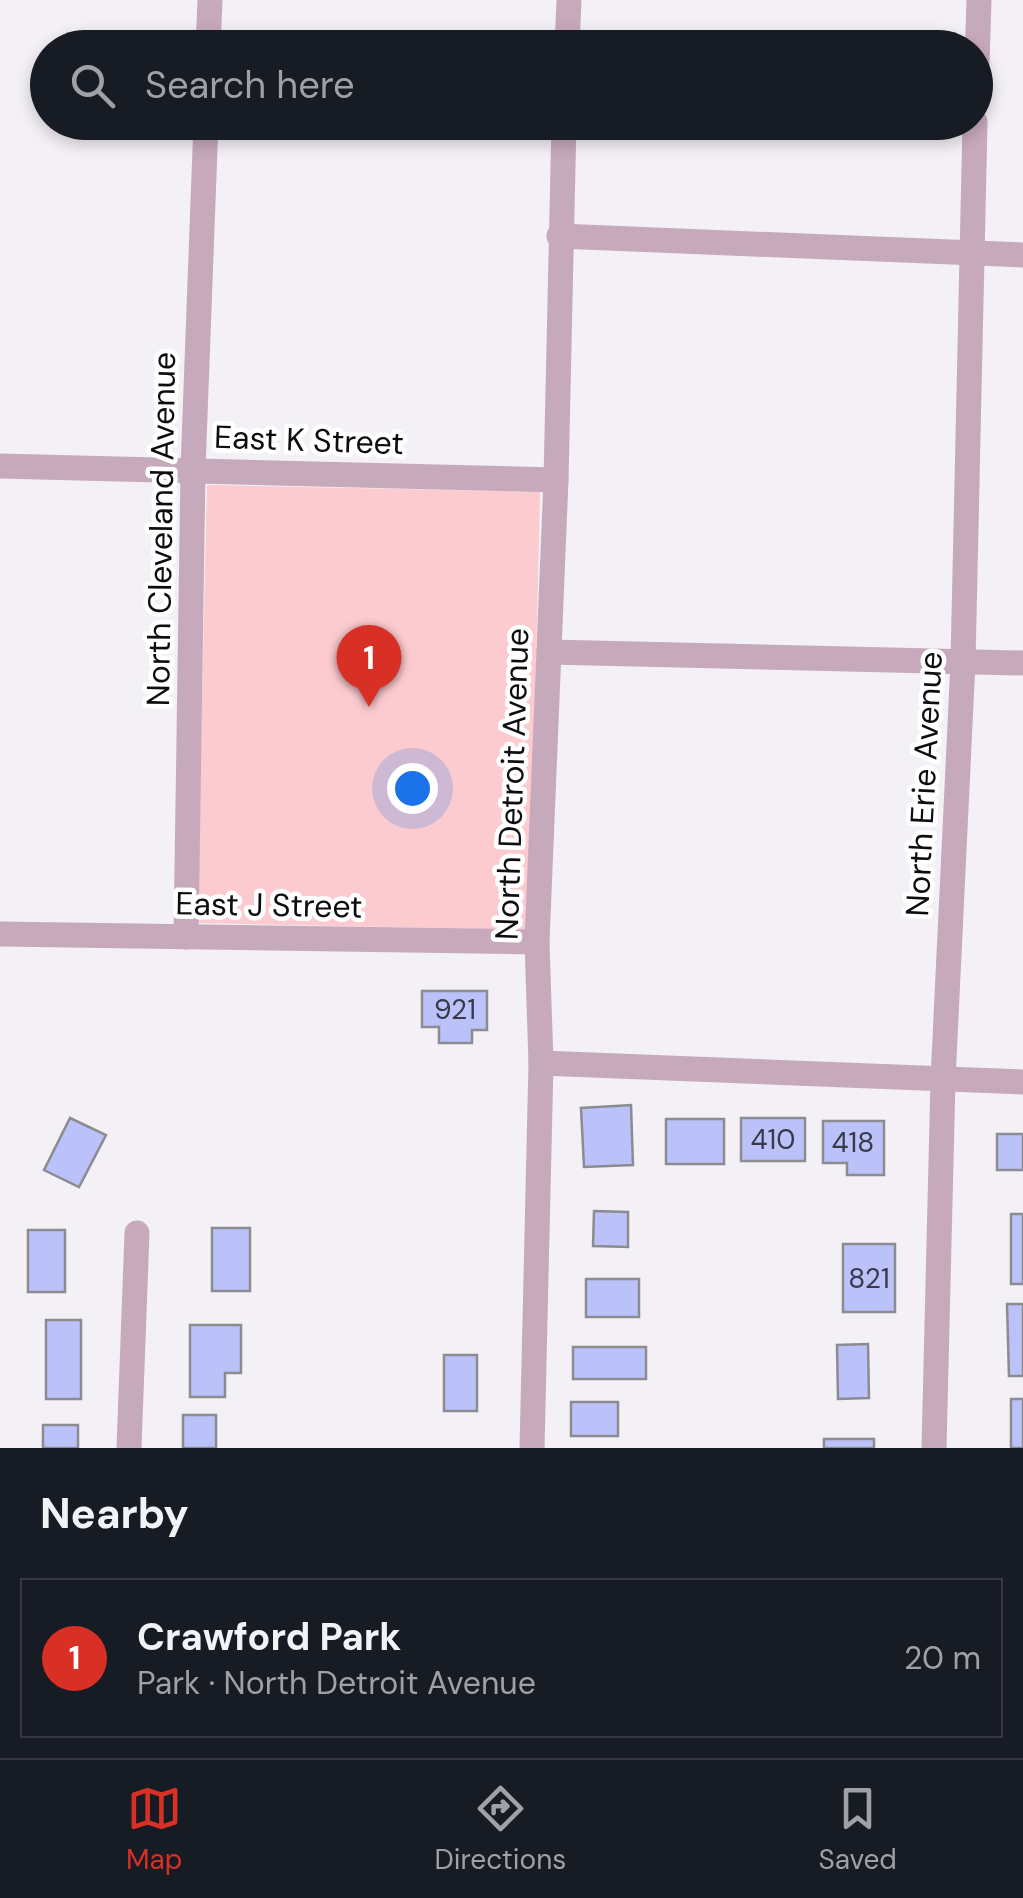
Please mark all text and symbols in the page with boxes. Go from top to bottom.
search box [30,30,993,140]
icon: search [65,58,120,113]
text: Search here [145,60,355,110]
street label: North Cleveland Avenue [137,351,185,707]
street label: East K Street [213,416,405,464]
pin: 1 [336,624,402,707]
street label: North Detroit Avenue [486,627,538,941]
street label: North Erie Avenue [896,650,952,918]
your location [387,763,438,814]
street label: East J Street [175,882,363,928]
house number: 921 [434,991,476,1028]
house number: 410 [751,1121,795,1158]
house number: 418 [832,1124,874,1161]
house number: 821 [848,1260,890,1297]
text: Nearby [40,1486,189,1541]
text: Crawford Park [137,1612,401,1662]
text: 1 [69,1637,80,1679]
text: 20 m [904,1637,981,1679]
text: Park · North Detroit Avenue [137,1662,536,1704]
tab: Map [126,1781,182,1878]
tab: Directions [435,1781,566,1878]
tab: Saved [818,1781,897,1878]

